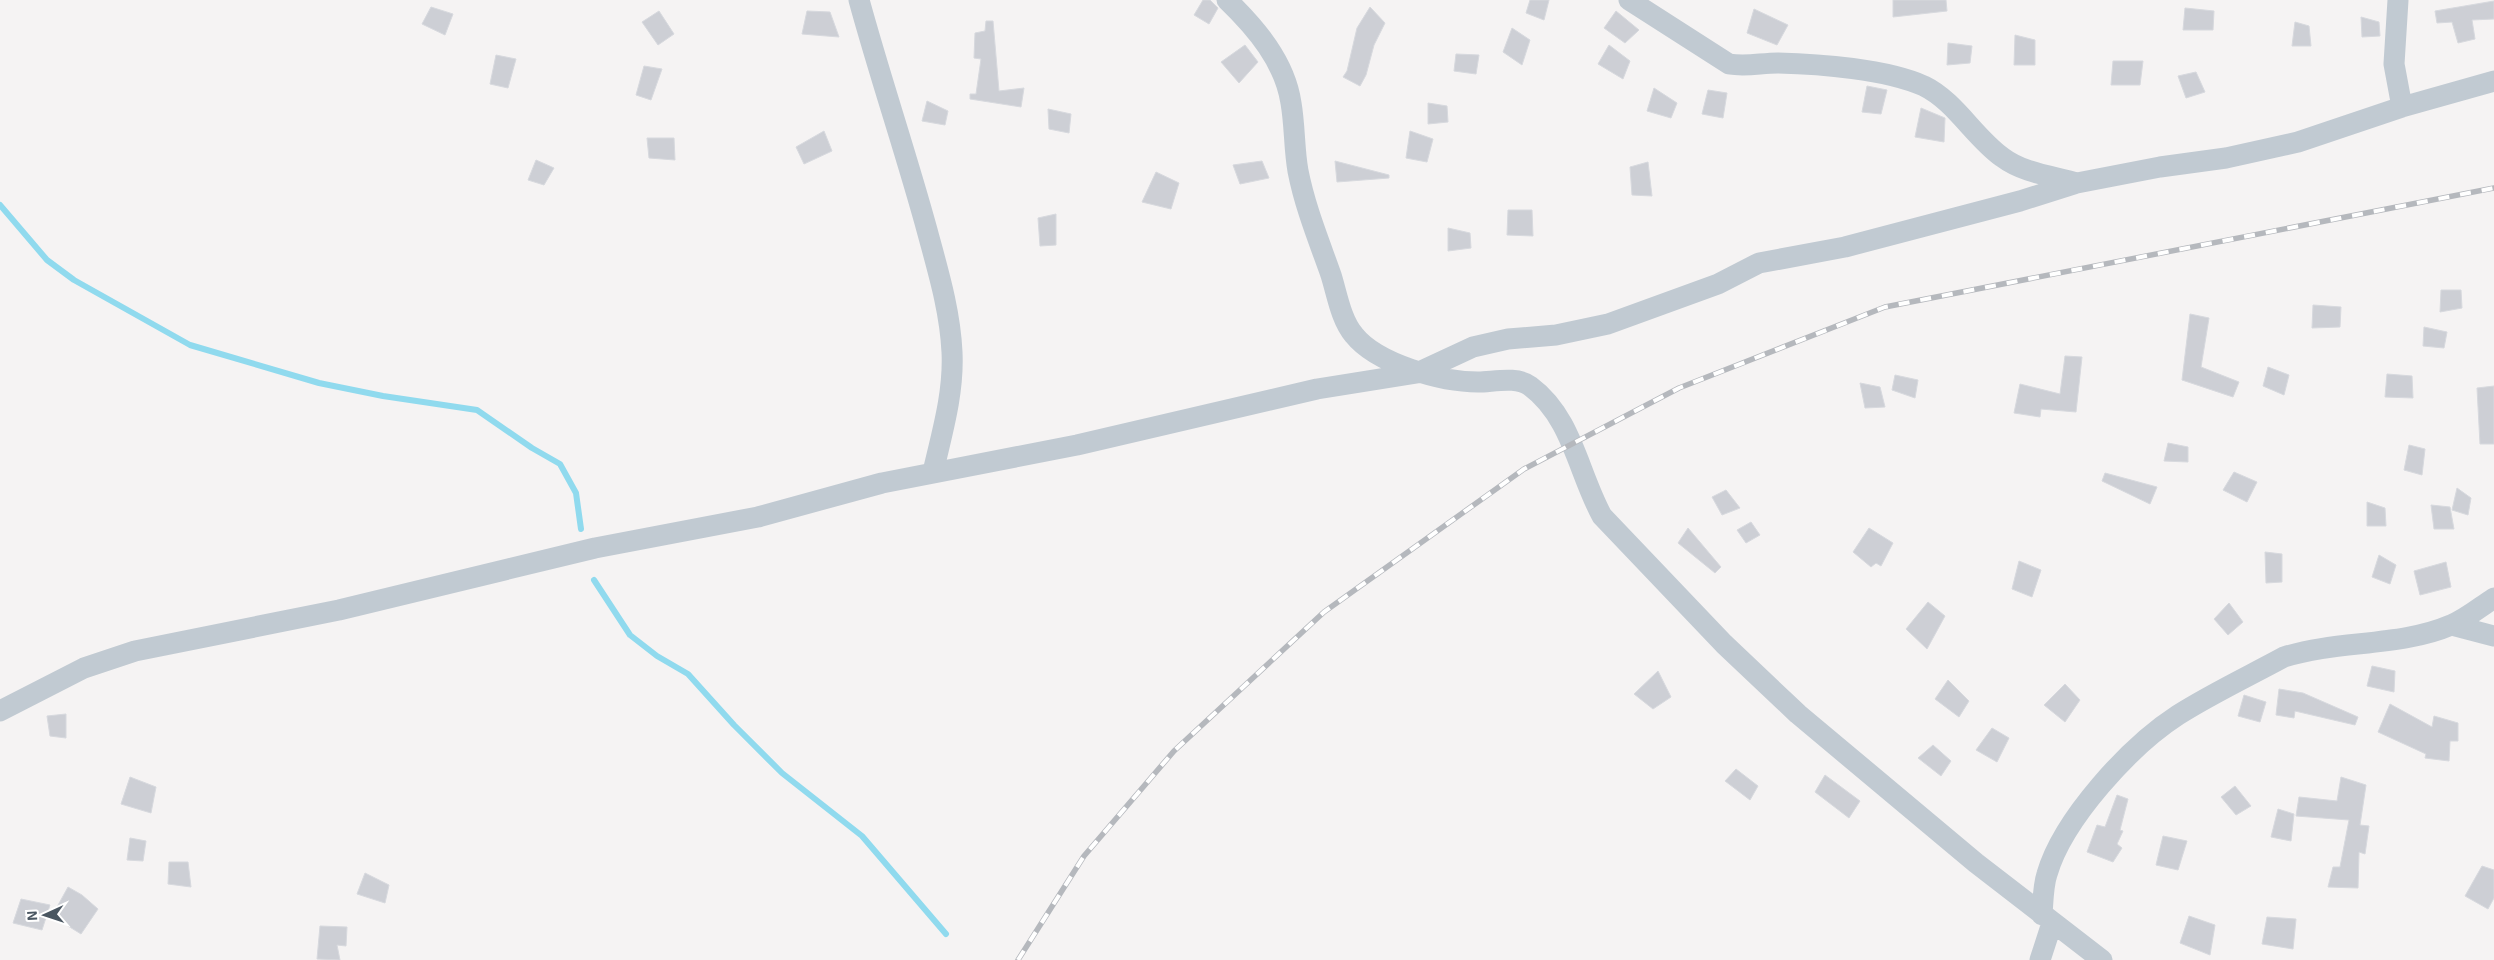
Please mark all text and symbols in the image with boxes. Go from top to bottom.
north arrow [20,890,70,940]
text: N [23,910,40,921]

